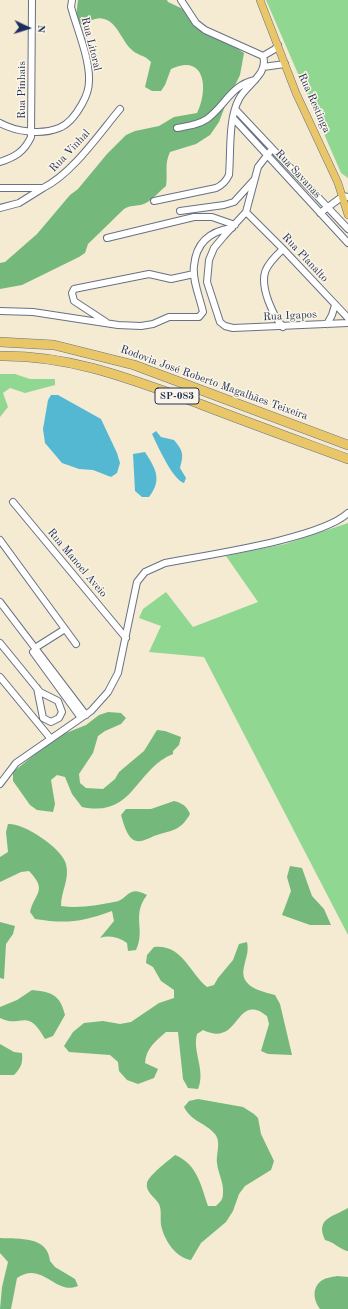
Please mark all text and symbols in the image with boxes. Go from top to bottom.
north arrow [8,8,48,48]
street label: Rua Litoral [78,16,104,72]
text: N [35,24,46,33]
street label: Rua Pinhais [15,61,29,119]
street label: Rua Restinga [295,71,333,135]
street label: Rua Vinhal [47,127,93,175]
street label: Rua Savanas [272,147,324,201]
street label: Rua Planalto [279,231,331,285]
street label: Rua Igapos [263,308,317,324]
street label: Rodovia José Roberto Magalhães Teixeira [118,343,310,423]
road number: SP-083 [155,388,199,404]
street label: Rua Manoel Aveio [44,526,110,600]

